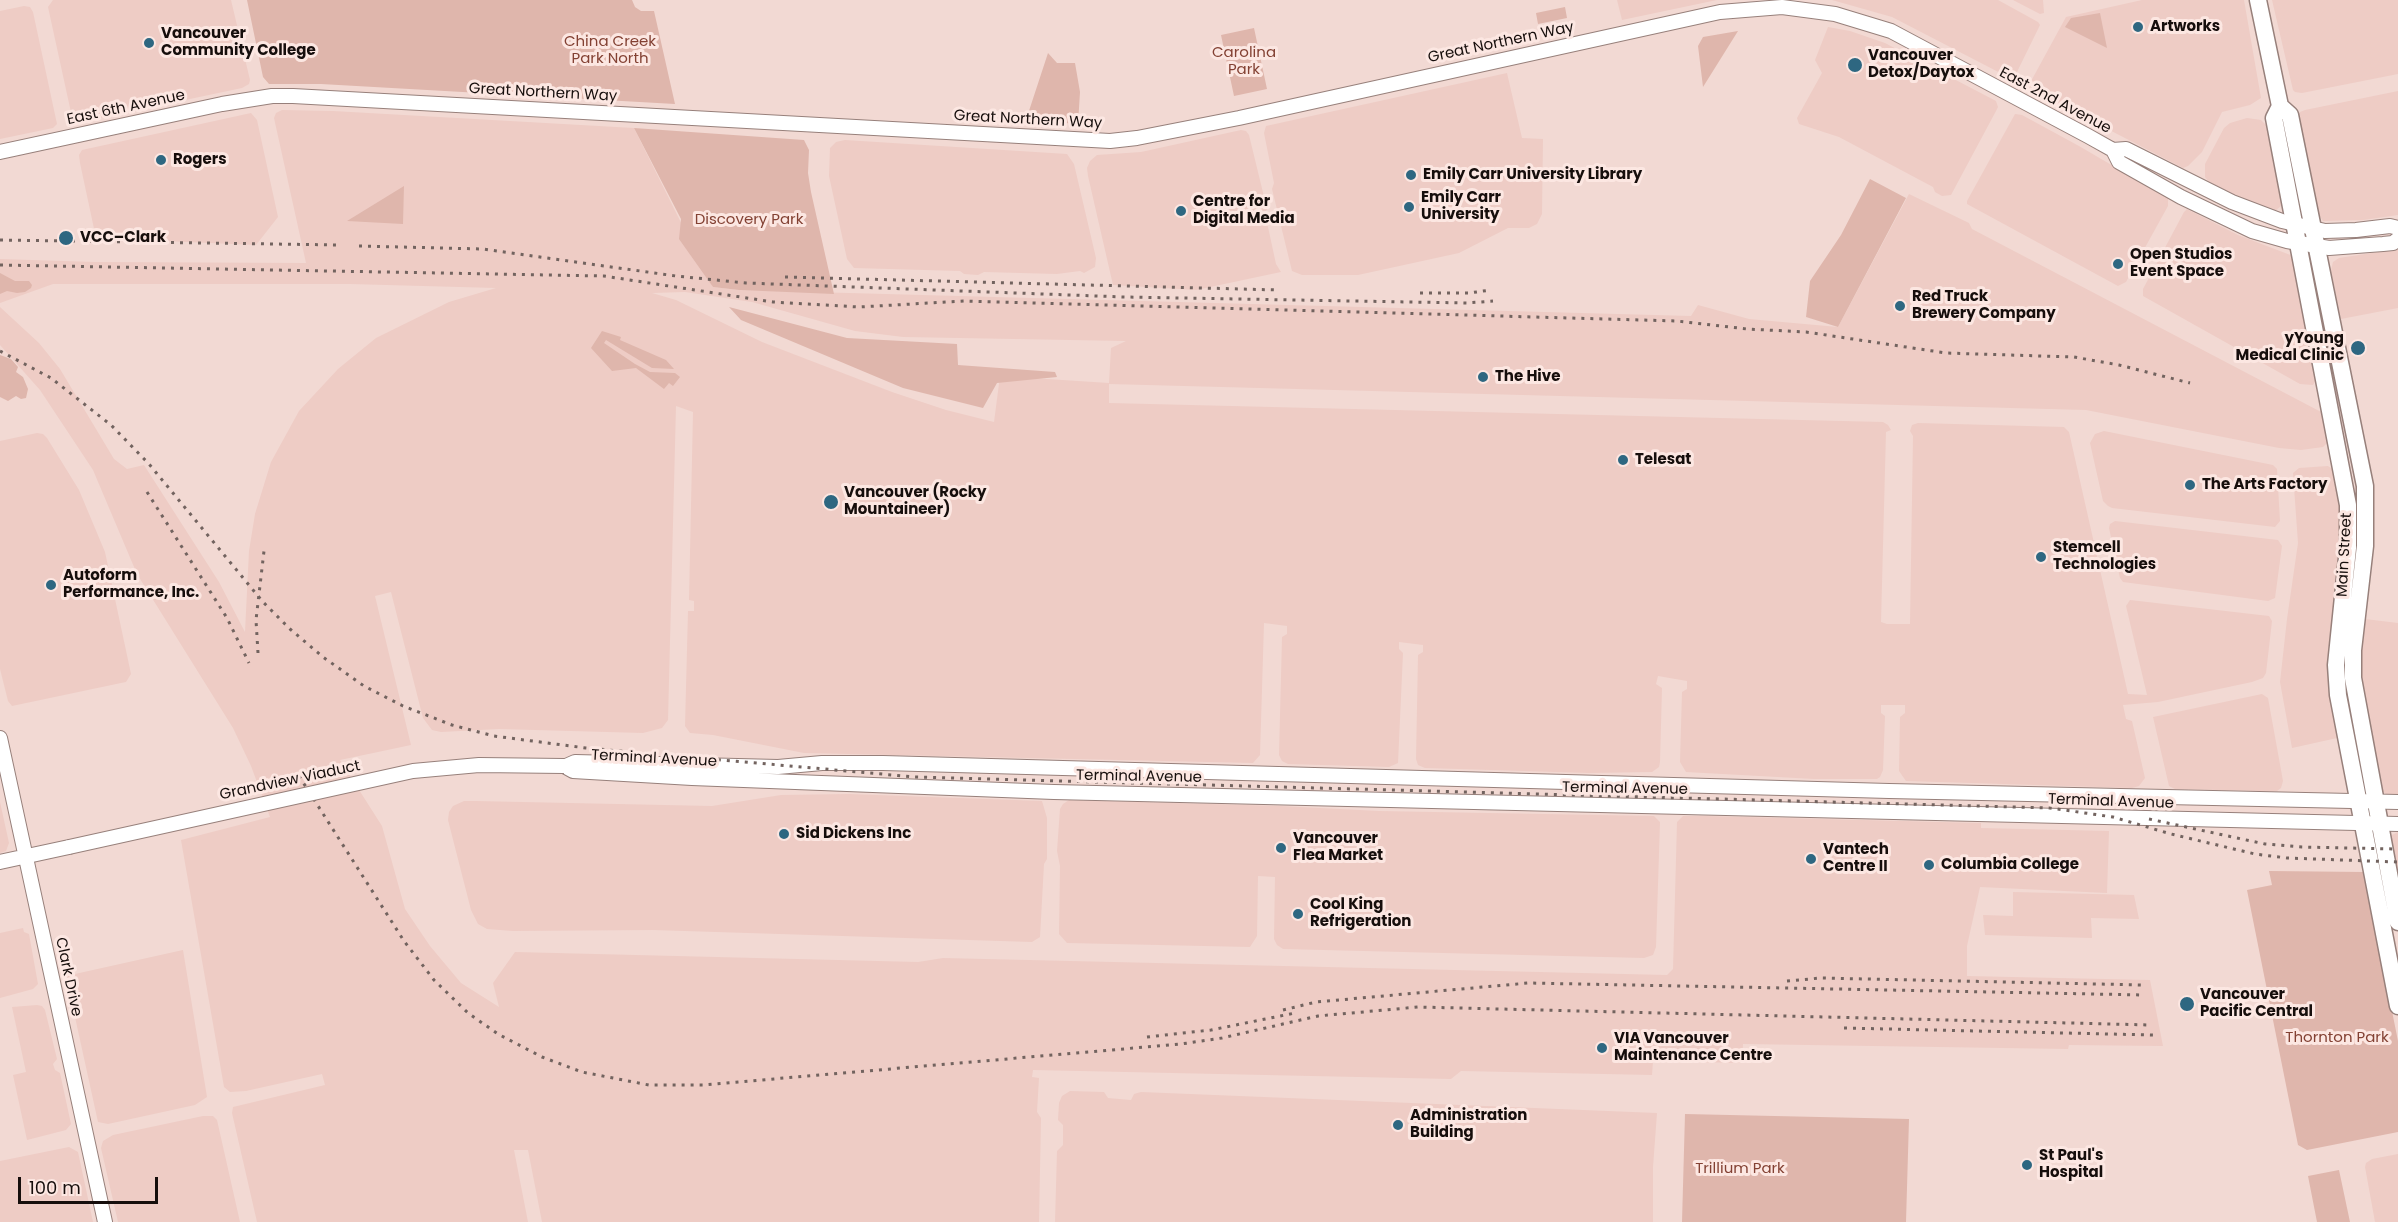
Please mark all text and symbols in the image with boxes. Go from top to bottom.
place label: Artworks [2150,18,2220,36]
street label: Great Northern Way [1426,19,1576,67]
marker: Artworks [2131,20,2145,34]
place label: Vancouver Community College [161,25,316,60]
park label: China Creek Park North [564,33,656,68]
marker: Vancouver Community College [142,36,156,50]
park label: Carolina Park [1212,44,1276,79]
place label: Vancouver Detox/Daytox [1868,47,1974,82]
marker: Vancouver Detox/Daytox [1846,56,1864,74]
street label: East 2nd Avenue [1996,64,2114,138]
street label: Great Northern Way [468,80,618,106]
street label: East 6th Avenue [65,87,187,129]
street label: Great Northern Way [953,107,1103,133]
place label: Rogers [173,151,227,169]
marker: Rogers [154,153,168,167]
place label: Emily Carr University Library [1423,166,1642,184]
marker: Emily Carr University Library [1404,168,1418,182]
place label: Emily Carr University [1421,189,1501,224]
place label: Centre for Digital Media [1193,193,1295,228]
marker: Emily Carr University [1402,200,1416,214]
marker: Centre for Digital Media [1174,204,1188,218]
park label: Discovery Park [695,211,803,229]
marker: VCC–Clark [57,229,75,247]
place label: VCC–Clark [80,229,166,247]
place label: Open Studios Event Space [2130,246,2232,281]
marker: Open Studios Event Space [2111,257,2125,271]
place label: Red Truck Brewery Company [1912,288,2056,323]
marker: Red Truck Brewery Company [1893,299,1907,313]
place label: yYoung Medical Clinic [2236,330,2344,365]
marker: yYoung Medical Clinic [2349,339,2367,357]
place label: The Hive [1495,368,1560,386]
marker: The Hive [1476,370,1490,384]
place label: Telesat [1635,451,1691,469]
marker: Telesat [1616,453,1630,467]
place label: The Arts Factory [2202,476,2328,494]
marker: The Arts Factory [2183,478,2197,492]
place label: Vancouver (Rocky Mountaineer) [844,484,987,519]
marker: Vancouver (Rocky Mountaineer) [822,493,840,511]
street label: Main Street [2334,512,2356,598]
place label: Stemcell Technologies [2053,539,2156,574]
marker: Stemcell Technologies [2034,550,2048,564]
place label: Autoform Performance, Inc. [63,567,199,602]
marker: Autoform Performance, Inc. [44,578,58,592]
street label: Terminal Avenue [591,747,717,771]
street label: Grandview Viaduct [218,757,362,805]
street label: Terminal Avenue [1076,767,1202,787]
street label: Terminal Avenue [1562,779,1688,799]
street label: Terminal Avenue [2048,791,2174,813]
place label: Sid Dickens Inc [796,825,911,843]
marker: Sid Dickens Inc [777,827,791,841]
place label: Vancouver Flea Market [1293,830,1383,865]
marker: Vancouver Flea Market [1274,841,1288,855]
place label: Vantech Centre II [1823,841,1889,876]
marker: Vantech Centre II [1804,852,1818,866]
place label: Columbia College [1941,856,2079,874]
marker: Columbia College [1922,858,1936,872]
place label: Cool King Refrigeration [1310,896,1411,931]
marker: Cool King Refrigeration [1291,907,1305,921]
street label: Clark Drive [51,936,85,1018]
place label: Vancouver Pacific Central [2200,986,2313,1021]
marker: Vancouver Pacific Central [2178,995,2196,1013]
park label: Thornton Park [2285,1029,2389,1047]
place label: VIA Vancouver Maintenance Centre [1614,1030,1772,1065]
marker: VIA Vancouver Maintenance Centre [1595,1041,1609,1055]
place label: Administration Building [1410,1107,1527,1142]
marker: Administration Building [1391,1118,1405,1132]
place label: St Paul's Hospital [2039,1147,2103,1182]
marker: St Paul's Hospital [2020,1158,2034,1172]
park label: Trillium Park [1695,1160,1785,1178]
scale bar [21,1165,160,1203]
text: 100 m [29,1175,81,1200]

